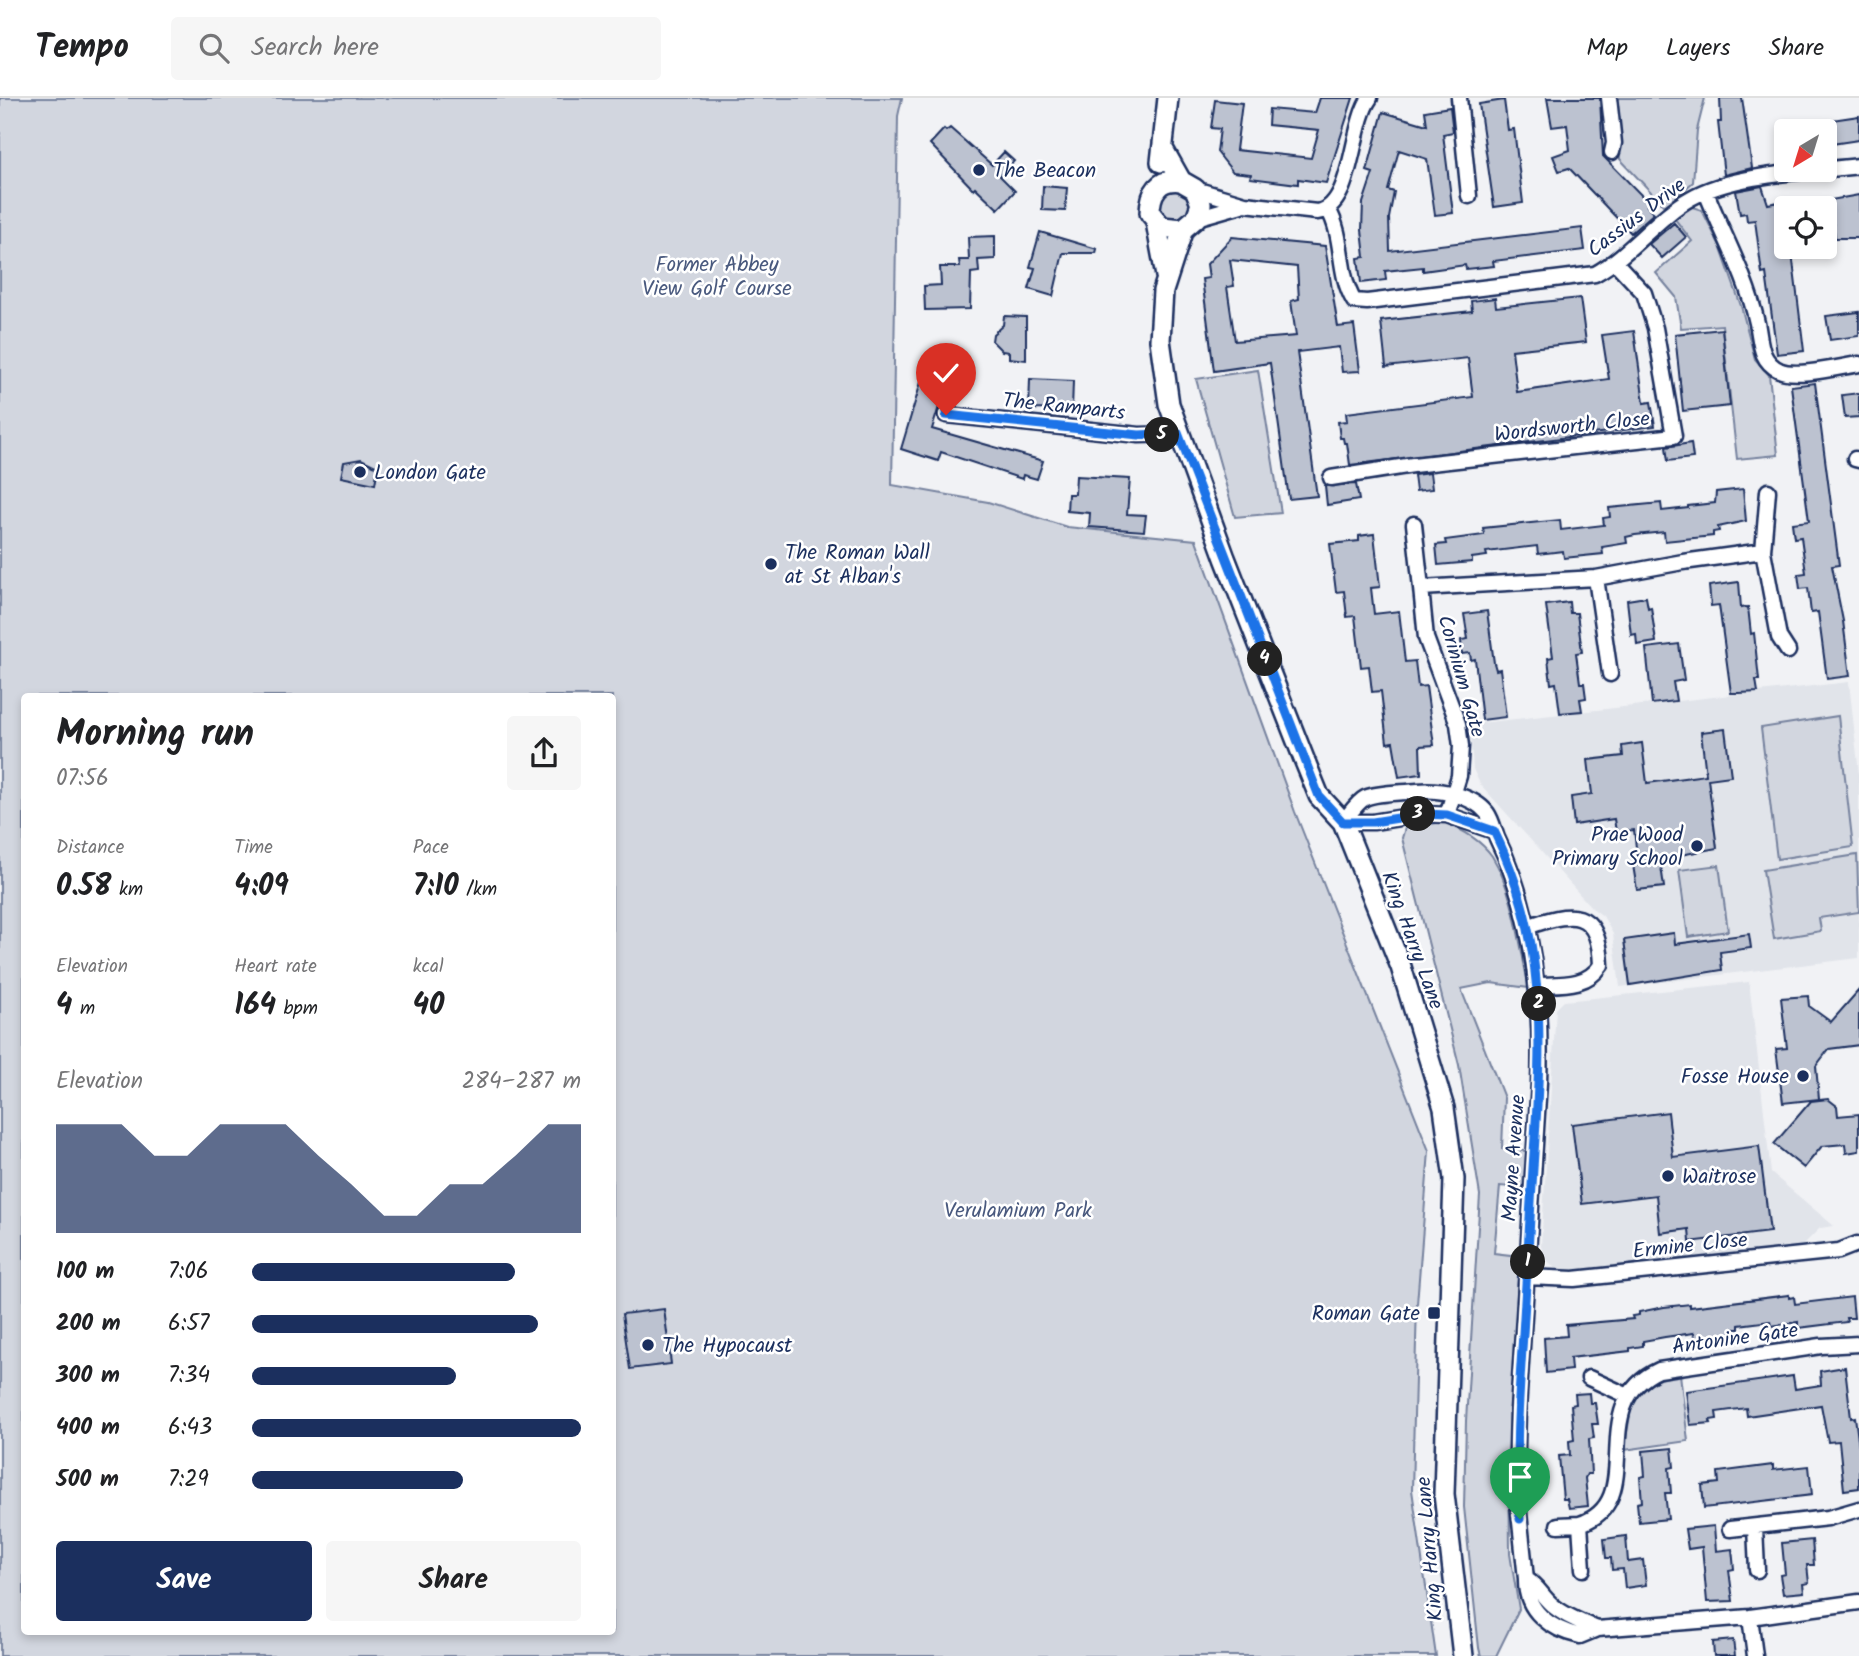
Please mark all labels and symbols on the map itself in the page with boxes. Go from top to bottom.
north arrow [1774,119,1838,182]
place label: The Beacon [993,155,1096,188]
marker: The Beacon [971,162,987,178]
street label: Cassius Drive [1580,170,1694,266]
park label: Former Abbey View Golf Course [642,249,792,306]
pin [916,343,976,415]
street label: The Ramparts [1001,385,1127,430]
street label: Wordsworth Close [1493,403,1652,452]
pin: 5 [1144,418,1180,452]
place label: London Gate [374,457,487,490]
marker: London Gate [352,464,368,480]
place label: The Roman Wall at St Alban's [785,537,930,594]
marker: The Roman Wall at St Alban's [763,556,779,572]
street label: Corinium Gate [1427,611,1494,742]
pin: 4 [1248,642,1282,676]
pin: 3 [1400,796,1436,832]
place label: Prae Wood Primary School [1552,819,1684,876]
marker: Prae Wood Primary School [1689,838,1705,854]
street label: King Harry Lane [1371,867,1452,1015]
pin: 2 [1522,986,1556,1021]
place label: Fosse House [1681,1061,1790,1094]
marker: Fosse House [1795,1068,1811,1084]
street label: Mayne Avenue [1494,1093,1535,1223]
place label: Waitrose [1682,1161,1757,1194]
marker: Waitrose [1660,1168,1676,1184]
park label: Verulamium Park [944,1195,1092,1228]
street label: Ermine Close [1631,1224,1750,1269]
pin: 1 [1510,1244,1546,1280]
place label: Roman Gate [1312,1298,1421,1331]
marker: Roman Gate [1426,1305,1442,1321]
street label: Antonine Gate [1670,1314,1801,1365]
place label: The Hypocaust [662,1330,793,1363]
marker: The Hypocaust [640,1337,656,1353]
pin [1490,1447,1550,1519]
street label: King Harry Lane [1408,1475,1453,1623]

